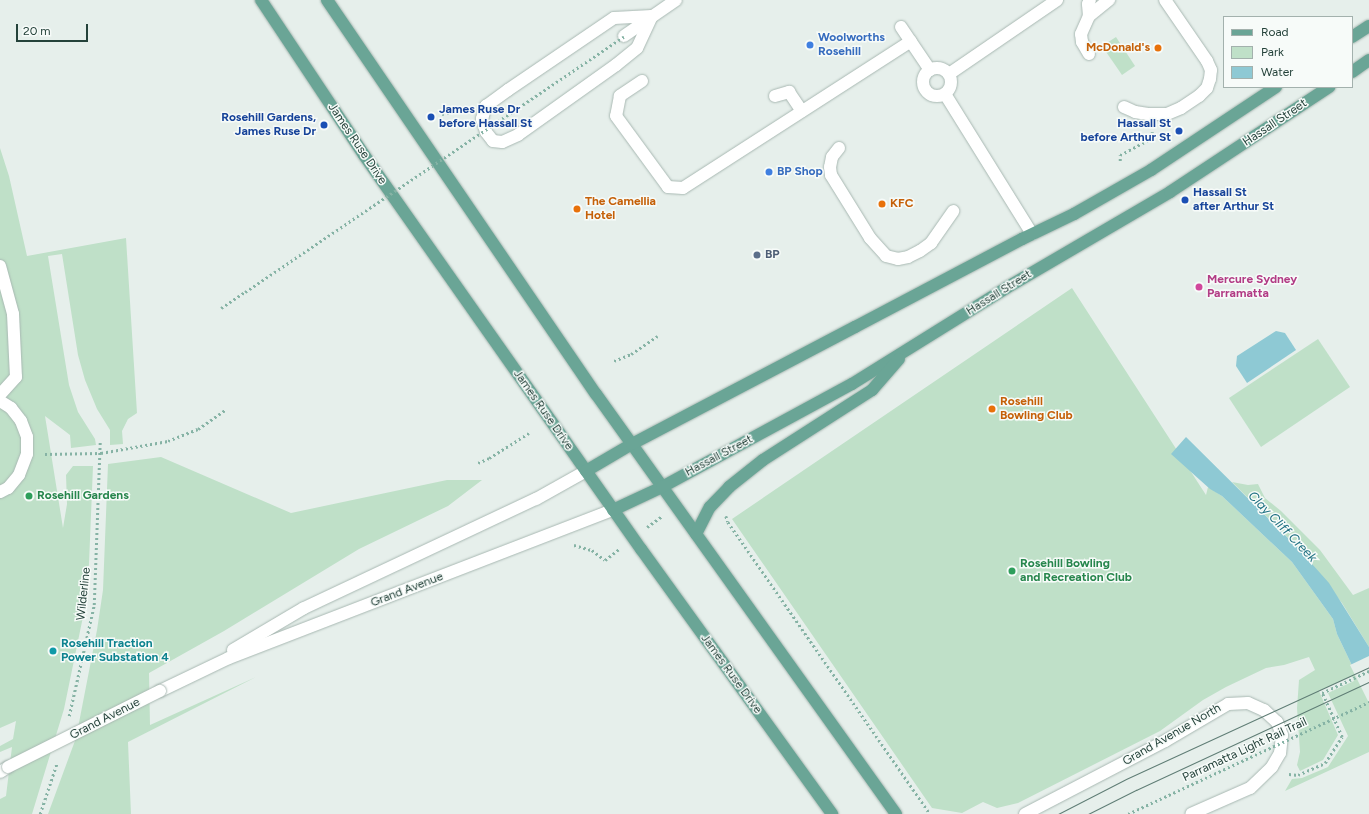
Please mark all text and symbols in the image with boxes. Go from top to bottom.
scale bar [18,16,90,42]
legend [1223,16,1353,88]
text: 20 m [23,24,51,38]
text: Road [1261,25,1289,39]
place label: Woolworths Rosehill [818,31,885,59]
marker: Woolworths Rosehill [805,40,815,50]
place label: McDonald's [1086,41,1150,55]
marker: McDonald's [1153,43,1163,53]
text: Park [1261,45,1284,59]
text: Water [1261,65,1293,79]
street label: Hassall Street [1240,96,1310,150]
street label: James Ruse Drive [325,101,389,187]
place label: James Ruse Dr before Hassall St [439,103,532,131]
place label: Rosehill Gardens, James Ruse Dr [221,111,316,139]
marker: James Ruse Dr before Hassall St [426,112,436,122]
place label: Hassall St before Arthur St [1080,117,1171,145]
marker: Rosehill Gardens, James Ruse Dr [319,120,329,130]
marker: Hassall St before Arthur St [1174,126,1184,136]
place label: BP Shop [777,165,823,179]
marker: BP Shop [764,167,774,177]
place label: Hassall St after Arthur St [1193,186,1274,214]
place label: The Camellia Hotel [585,195,656,223]
marker: Hassall St after Arthur St [1180,195,1190,205]
place label: KFC [890,197,913,211]
marker: KFC [877,199,887,209]
marker: The Camellia Hotel [572,204,582,214]
place label: BP [765,248,780,262]
marker: BP [752,250,762,260]
street label: Hassall Street [964,267,1034,319]
place label: Mercure Sydney Parramatta [1207,273,1297,301]
marker: Mercure Sydney Parramatta [1194,282,1204,292]
street label: James Ruse Drive [510,367,576,453]
place label: Rosehill Bowling Club [1000,395,1073,423]
marker: Rosehill Bowling Club [987,404,997,414]
street label: Hassall Street [683,432,755,480]
water label: Clay Cliff Creek [1244,488,1320,566]
place label: Rosehill Gardens [37,489,129,503]
marker: Rosehill Gardens [24,491,34,501]
place label: Rosehill Bowling and Recreation Club [1020,557,1132,585]
marker: Rosehill Bowling and Recreation Club [1007,566,1017,576]
street label: Wilderline [74,567,94,621]
street label: Grand Avenue [369,570,445,610]
street label: James Ruse Drive [697,631,765,717]
place label: Rosehill Traction Power Substation 4 [61,637,169,665]
marker: Rosehill Traction Power Substation 4 [48,646,58,656]
street label: Grand Avenue [68,695,142,743]
street label: Grand Avenue North [1120,701,1224,769]
street label: Parramatta Light Rail Trail [1181,715,1309,785]

